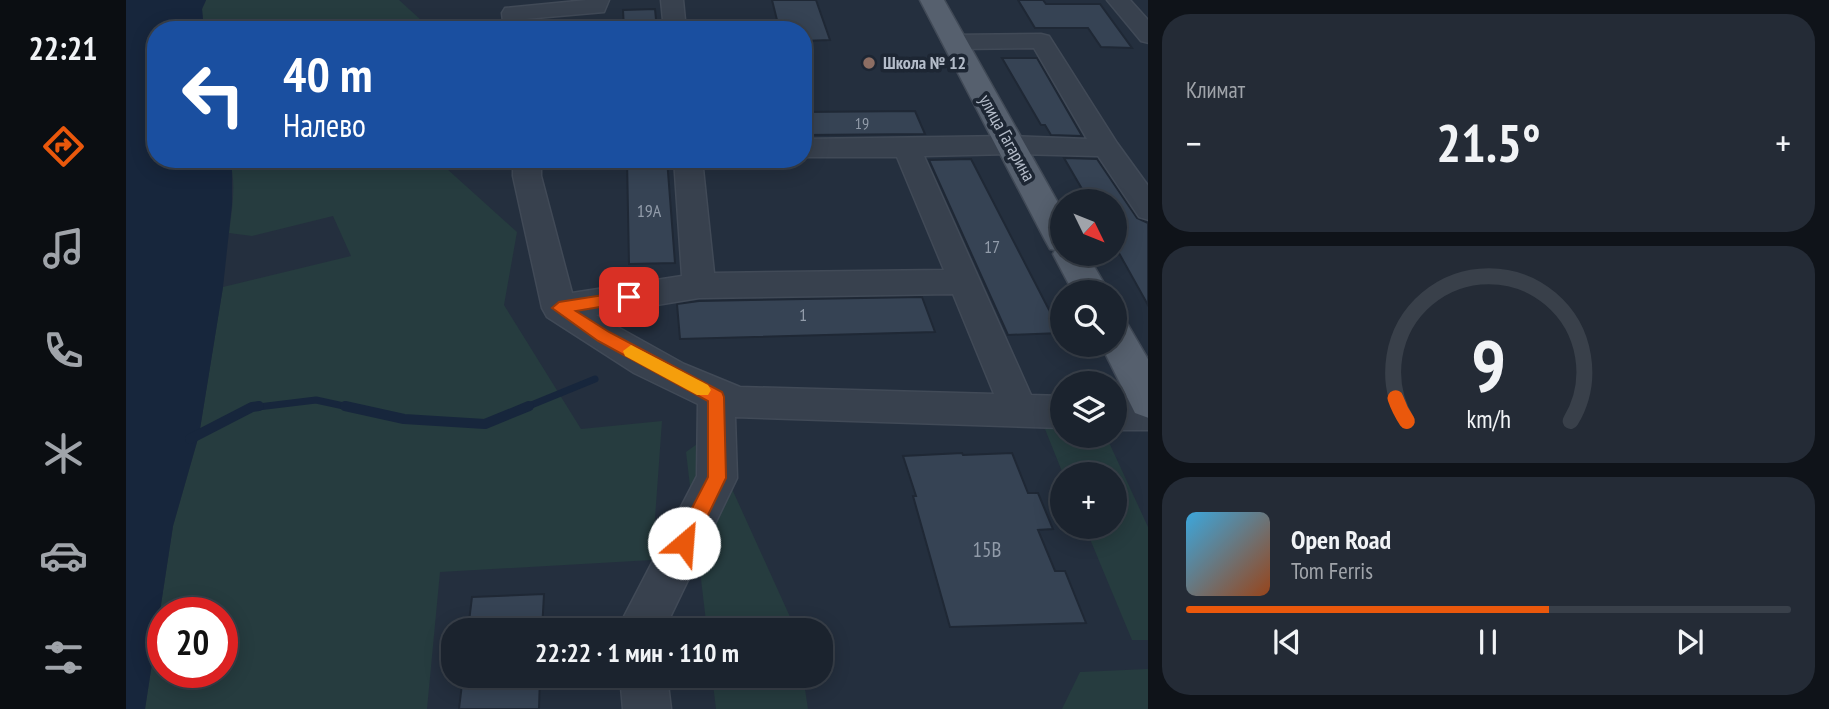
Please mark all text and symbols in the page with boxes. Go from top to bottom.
text: 22:21 [28,27,98,69]
text: 40 m [283,42,372,106]
icon: left [168,49,259,140]
place label: Школа № 12 [883,51,966,74]
marker: Школа № 12 [861,55,877,71]
text: Климат [1186,75,1245,104]
street label: улица Гагарина [974,90,1041,185]
text: Налево [283,104,366,146]
text: 21.5° [1436,109,1541,176]
house number: 19 [855,113,869,133]
text: − [1186,118,1202,167]
text: + [1775,118,1791,167]
icon: directions [39,122,88,171]
north arrow [1050,189,1127,266]
map controls [1050,189,1127,539]
house number: 19А [637,199,662,222]
icon: music [39,224,88,273]
house number: 17 [984,235,1000,258]
pin [599,267,659,327]
icon: arrive [610,278,648,316]
button: search [1050,280,1127,357]
house number: 1 [799,303,807,326]
text: 9 [1471,317,1506,411]
icon: phone [39,326,88,375]
button: layers [1050,371,1127,448]
text: km/h [1466,402,1511,434]
icon: climate [39,429,88,478]
button: + [1050,462,1127,539]
position arrow [647,506,721,580]
text: Open Road [1291,523,1391,556]
icon: car [39,531,88,580]
house number: 15В [973,536,1001,563]
text: Tom Ferris [1291,556,1373,585]
speed limit sign: 20 [147,597,238,688]
icon: previous [1268,623,1306,661]
icon: pause [1469,623,1507,661]
icon: next [1671,623,1709,661]
icon: filters [39,633,88,682]
text: 22:22 · 1 мин · 110 m [535,636,739,669]

